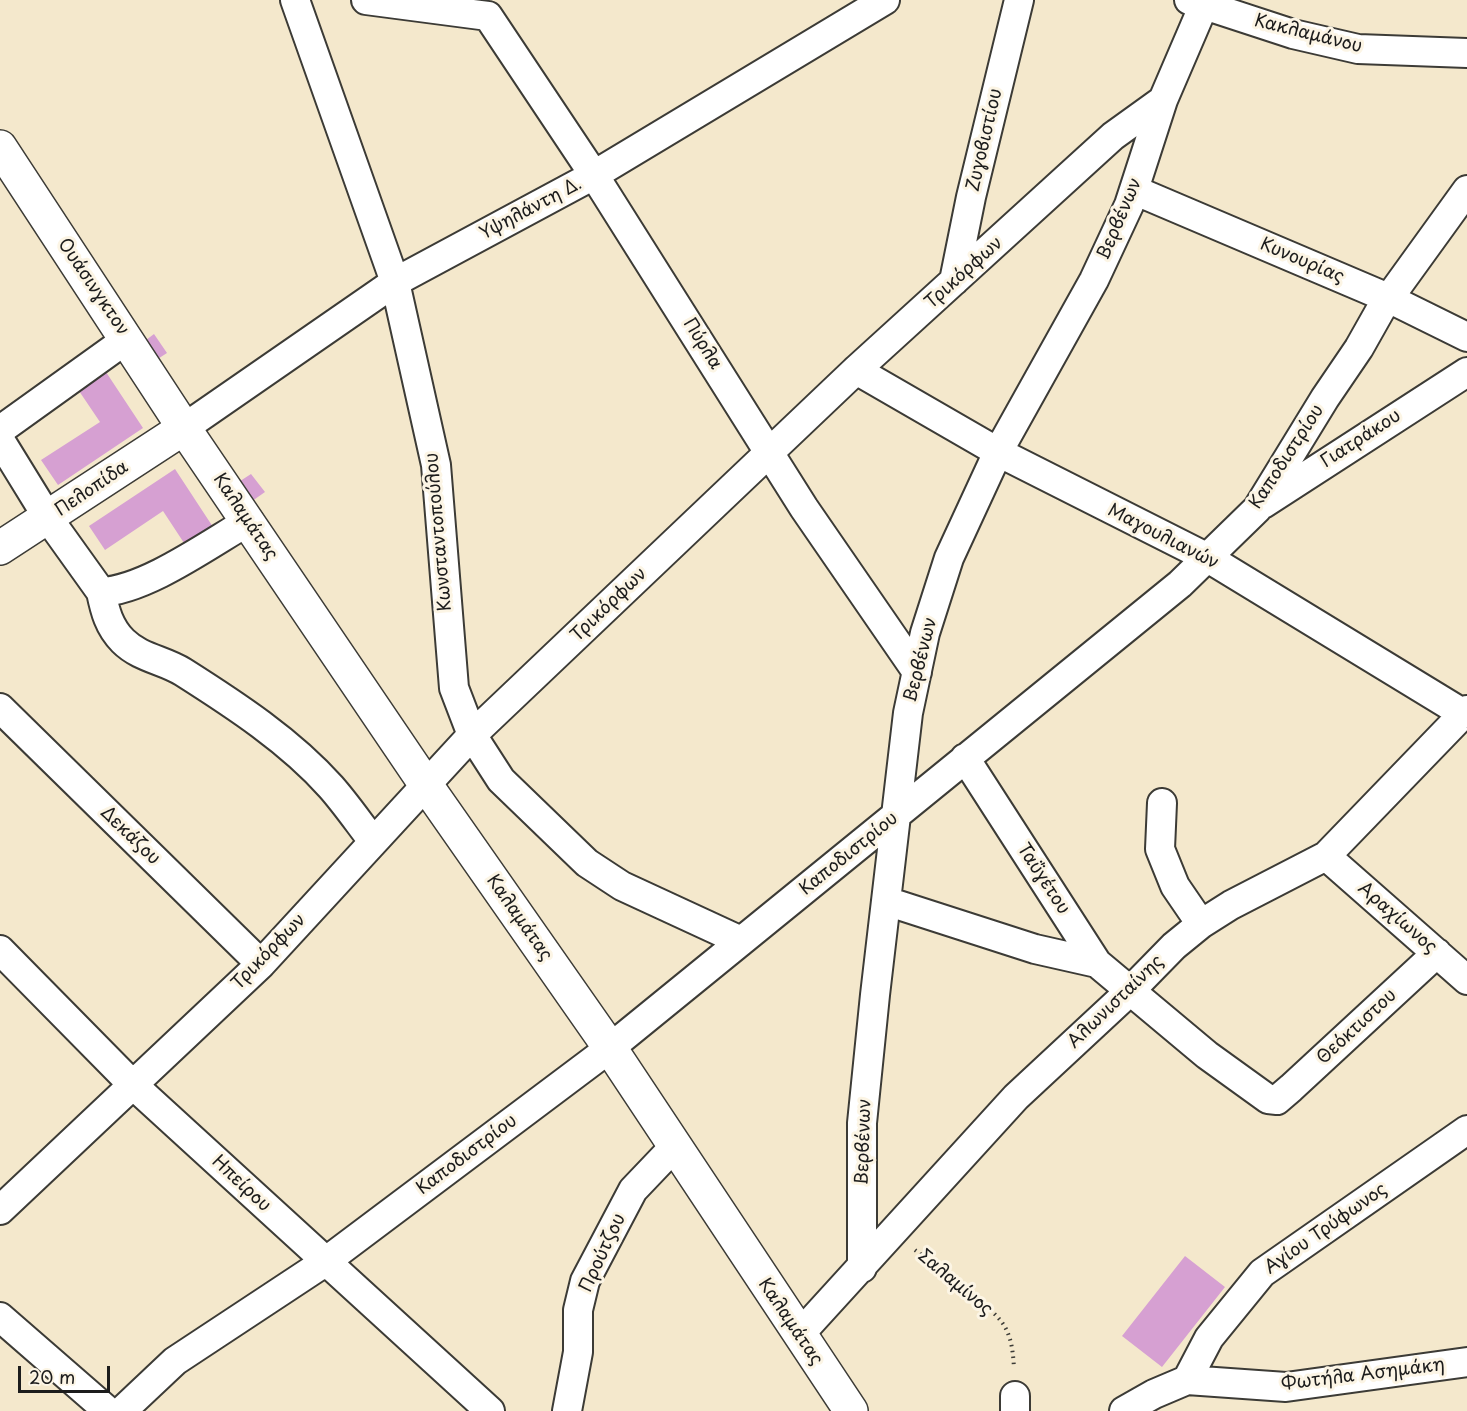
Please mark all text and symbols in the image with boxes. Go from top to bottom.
street label: Κακλαμάνου [1252,10,1364,58]
street label: Ζυγοβιστίου [963,87,1007,193]
street label: Υψηλάντη Δ. [476,173,586,245]
street label: Βερβένων [1093,175,1147,263]
street label: Τρικόρφων [921,232,1007,314]
street label: Ουάσινγκτον [53,234,133,340]
street label: Κυνουρίας [1257,234,1347,288]
street label: Πύρλα [678,314,726,374]
street label: Καποδιστρίου [1245,401,1329,513]
street label: Γιατράκου [1317,405,1405,473]
street label: Κωνσταντοπούλου [421,452,457,612]
street label: Πελοπίδα [51,457,133,521]
street label: Καλαμάτας [208,469,282,565]
street label: Μαγουλιανών [1104,500,1222,574]
street label: Τρικόρφων [566,563,652,647]
street label: Βερβένων [900,615,942,705]
street label: Δεκάζου [96,802,164,870]
street label: Καποδιστρίου [796,808,902,900]
street label: Ταΰγέτου [1012,839,1074,919]
street label: Καλαμάτας [481,871,557,965]
street label: Αραχίωνος [1353,878,1441,958]
street label: Τρικόρφων [227,909,311,995]
street label: Αλωνισταίνης [1064,951,1168,1053]
street label: Θεόκτιστου [1313,985,1401,1069]
street label: Βερβένων [852,1098,876,1186]
street label: Καποδιστρίου [413,1110,521,1200]
street label: Ηπείρου [207,1151,275,1217]
street label: Αγίου Τρύφωνος [1261,1179,1391,1279]
street label: Προύτζου [575,1210,631,1296]
street label: Σαλαμίνος [913,1245,997,1321]
street label: Καλαμάτας [753,1274,827,1370]
scale bar [21,1354,112,1392]
street label: Φωτήλα Ασημάκη [1280,1354,1446,1396]
text: 20 m [29,1363,75,1390]

